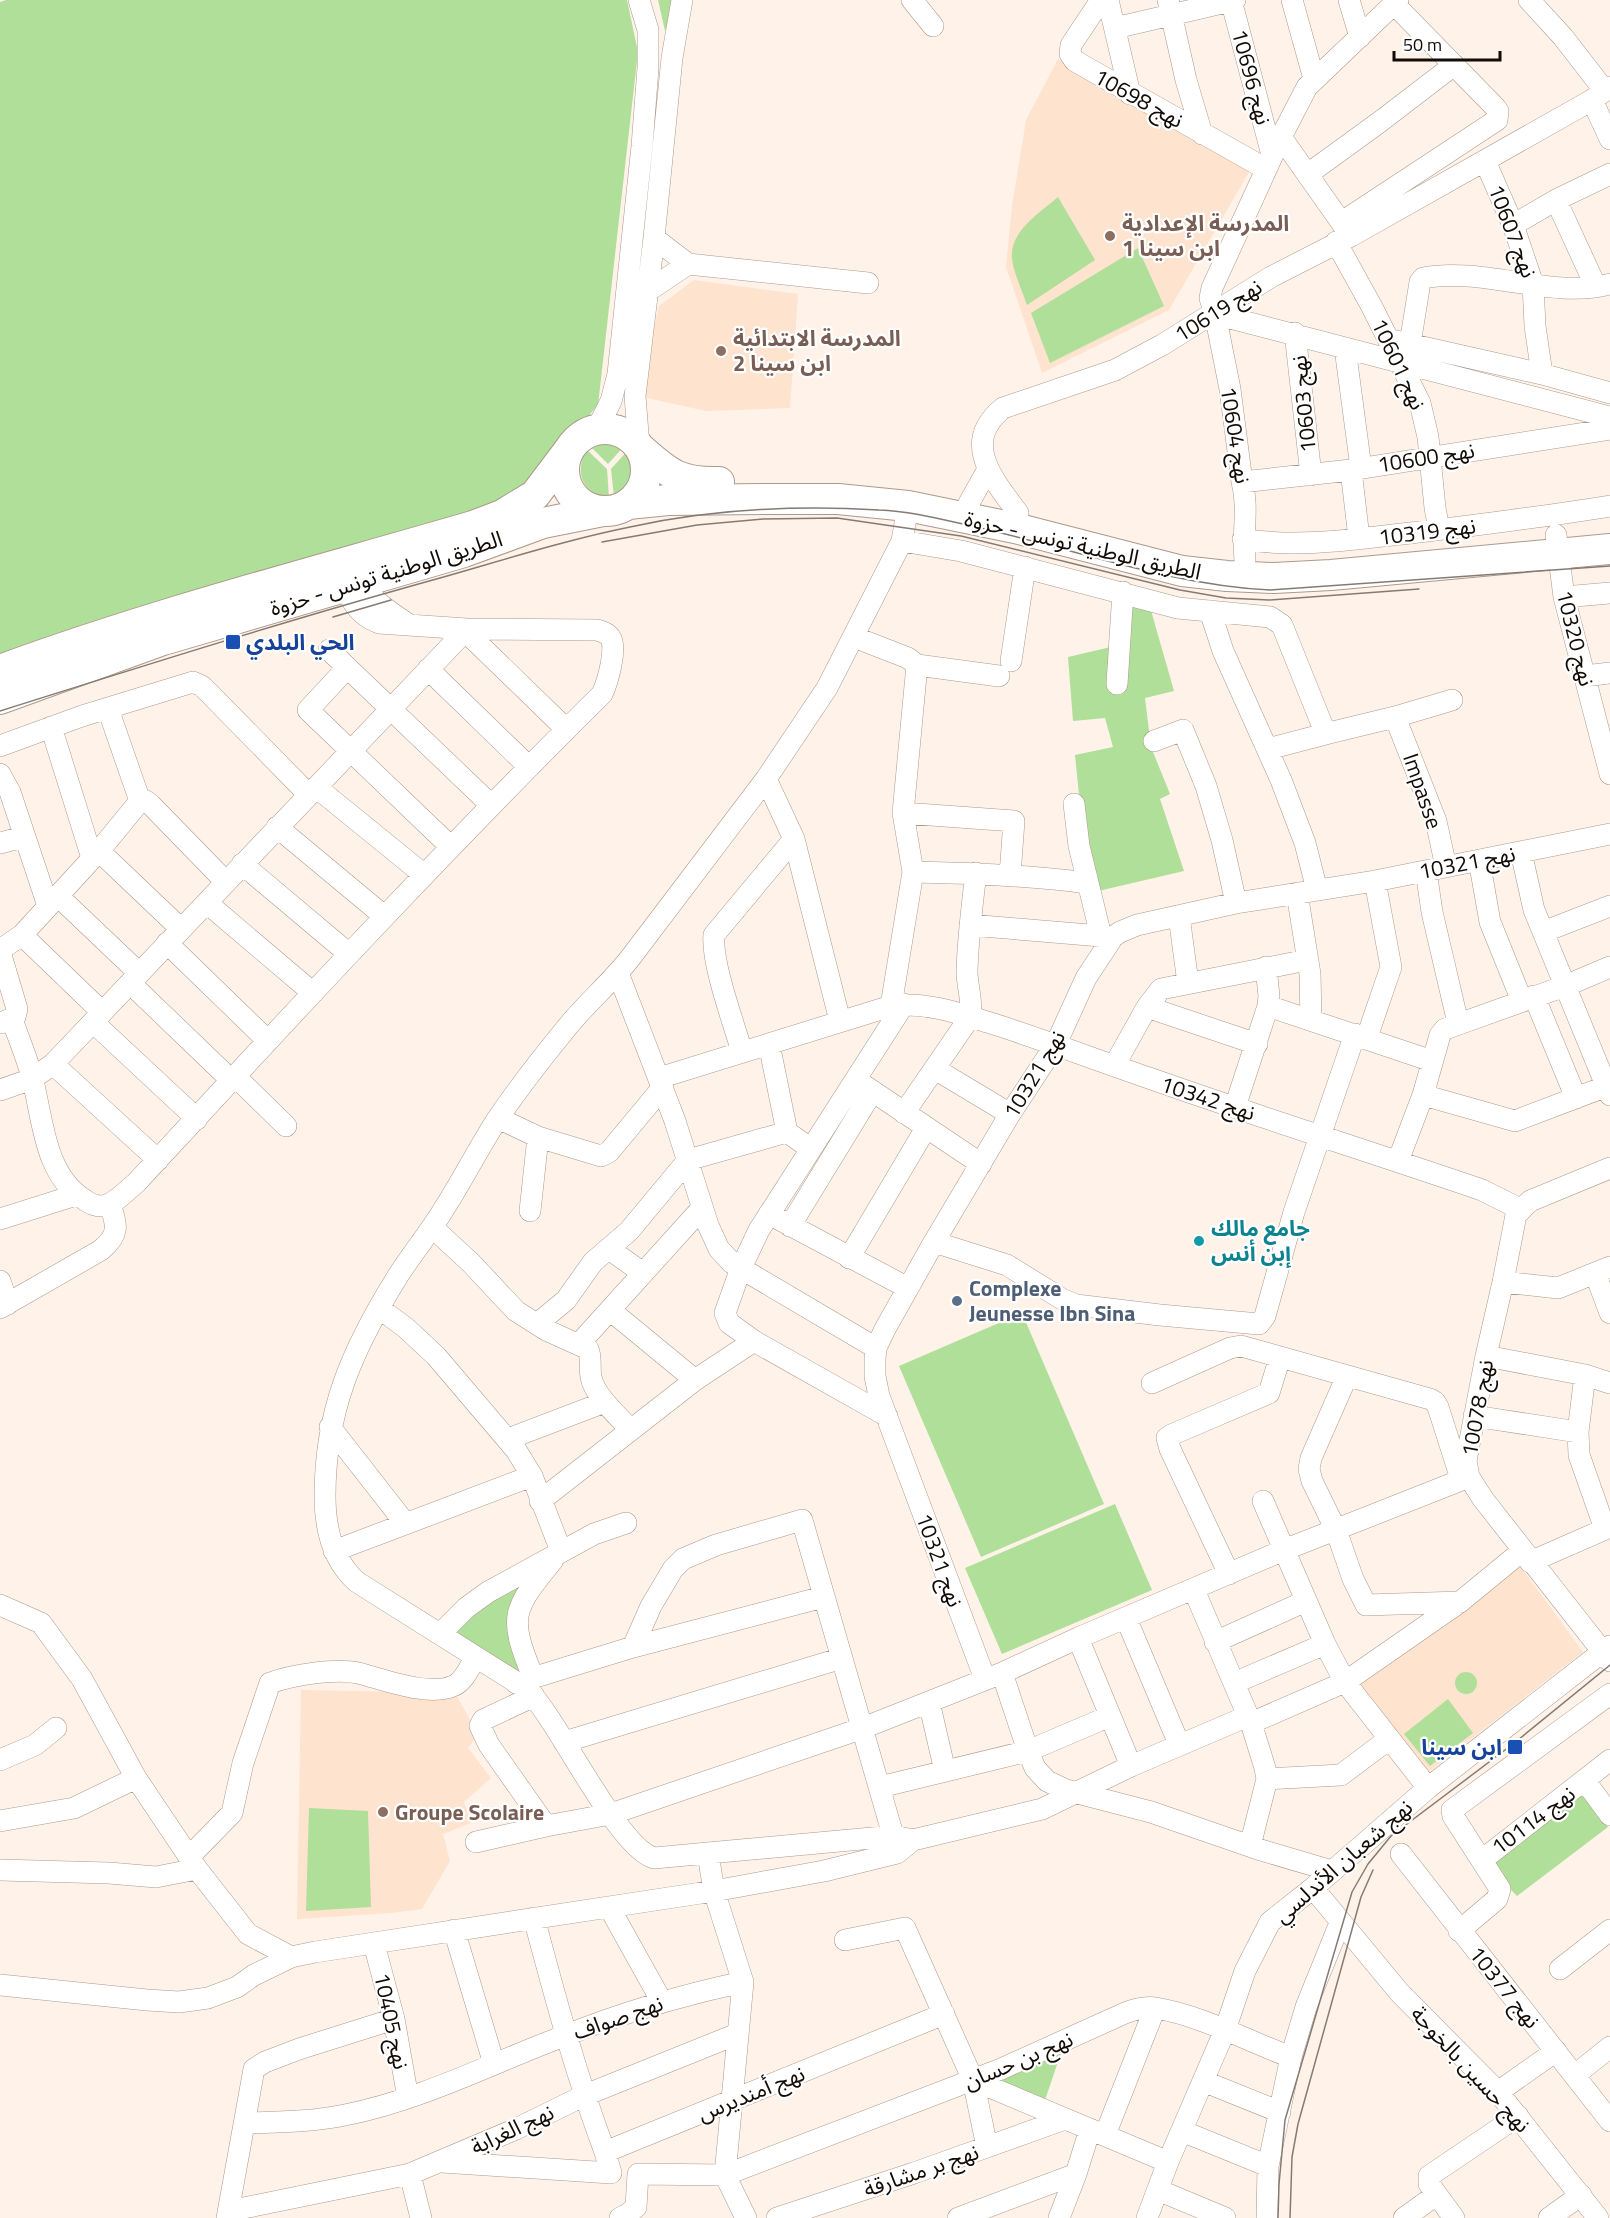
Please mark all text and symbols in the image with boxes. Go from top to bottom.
scale bar [1394,24,1500,62]
street label: نهج 10696 [1223,25,1281,129]
text: 50 m [1403,31,1442,58]
street label: نهج 10698 [1088,59,1190,137]
street label: نهج 10607 [1480,179,1546,283]
place label: المدرسة الإعدادية ابن سينا 1 [1122,206,1289,265]
marker: المدرسة الإعدادية ابن سينا 1 [1103,229,1117,243]
street label: نهج 10619 [1168,270,1268,350]
street label: نهج 10601 [1363,312,1435,416]
place label: المدرسة الابتدائية ابن سينا 2 [733,321,901,380]
marker: المدرسة الابتدائية ابن سينا 2 [714,344,728,358]
street label: نهج 10603 [1281,354,1325,454]
street label: نهج 10604 [1212,384,1260,486]
street label: نهج 10600 [1375,433,1477,481]
street label: الطريق الوطنية تونس - حزوة [961,501,1205,589]
street label: نهج 10319 [1376,508,1478,554]
street label: الطريق الوطنية تونس - حزوة [265,521,507,625]
street label: نهج 10320 [1548,586,1604,690]
place label: الحي البلدي [246,625,355,660]
marker: الحي البلدي [224,633,242,651]
street label: Impasse [1394,749,1452,833]
street label: نهج 10321 [1416,836,1518,888]
street label: نهج 10321 [994,1023,1074,1125]
street label: نهج 10342 [1156,1067,1260,1129]
place label: جامع مالك إبن أنس [1211,1211,1310,1270]
marker: جامع مالك إبن أنس [1192,1234,1206,1248]
place label: Complexe Jeunesse Ibn Sina [969,1271,1135,1330]
marker: Complexe Jeunesse Ibn Sina [950,1294,964,1308]
street label: نهج 10078 [1452,1357,1502,1459]
street label: نهج 10321 [907,1508,973,1612]
place label: ابن سينا [1421,1730,1502,1764]
marker: ابن سينا [1506,1738,1524,1756]
street label: نهج 10114 [1484,1777,1582,1863]
street label: نهج شعبان الأندلسي [1266,1791,1420,1931]
place label: Groupe Scolaire [395,1795,544,1829]
marker: Groupe Scolaire [376,1805,390,1819]
street label: نهج 10377 [1461,1938,1549,2036]
street label: نهج 10405 [365,1970,419,2072]
street label: نهج صواف [568,1986,668,2048]
street label: نهج حسين بالخوجة [1403,1998,1539,2140]
street label: نهج بن حسان [958,2022,1078,2098]
street label: نهج أمنديرس [692,2056,810,2130]
street label: نهج الغرابة [465,2095,559,2163]
street label: نهج بر مشارقة [859,2134,983,2206]

